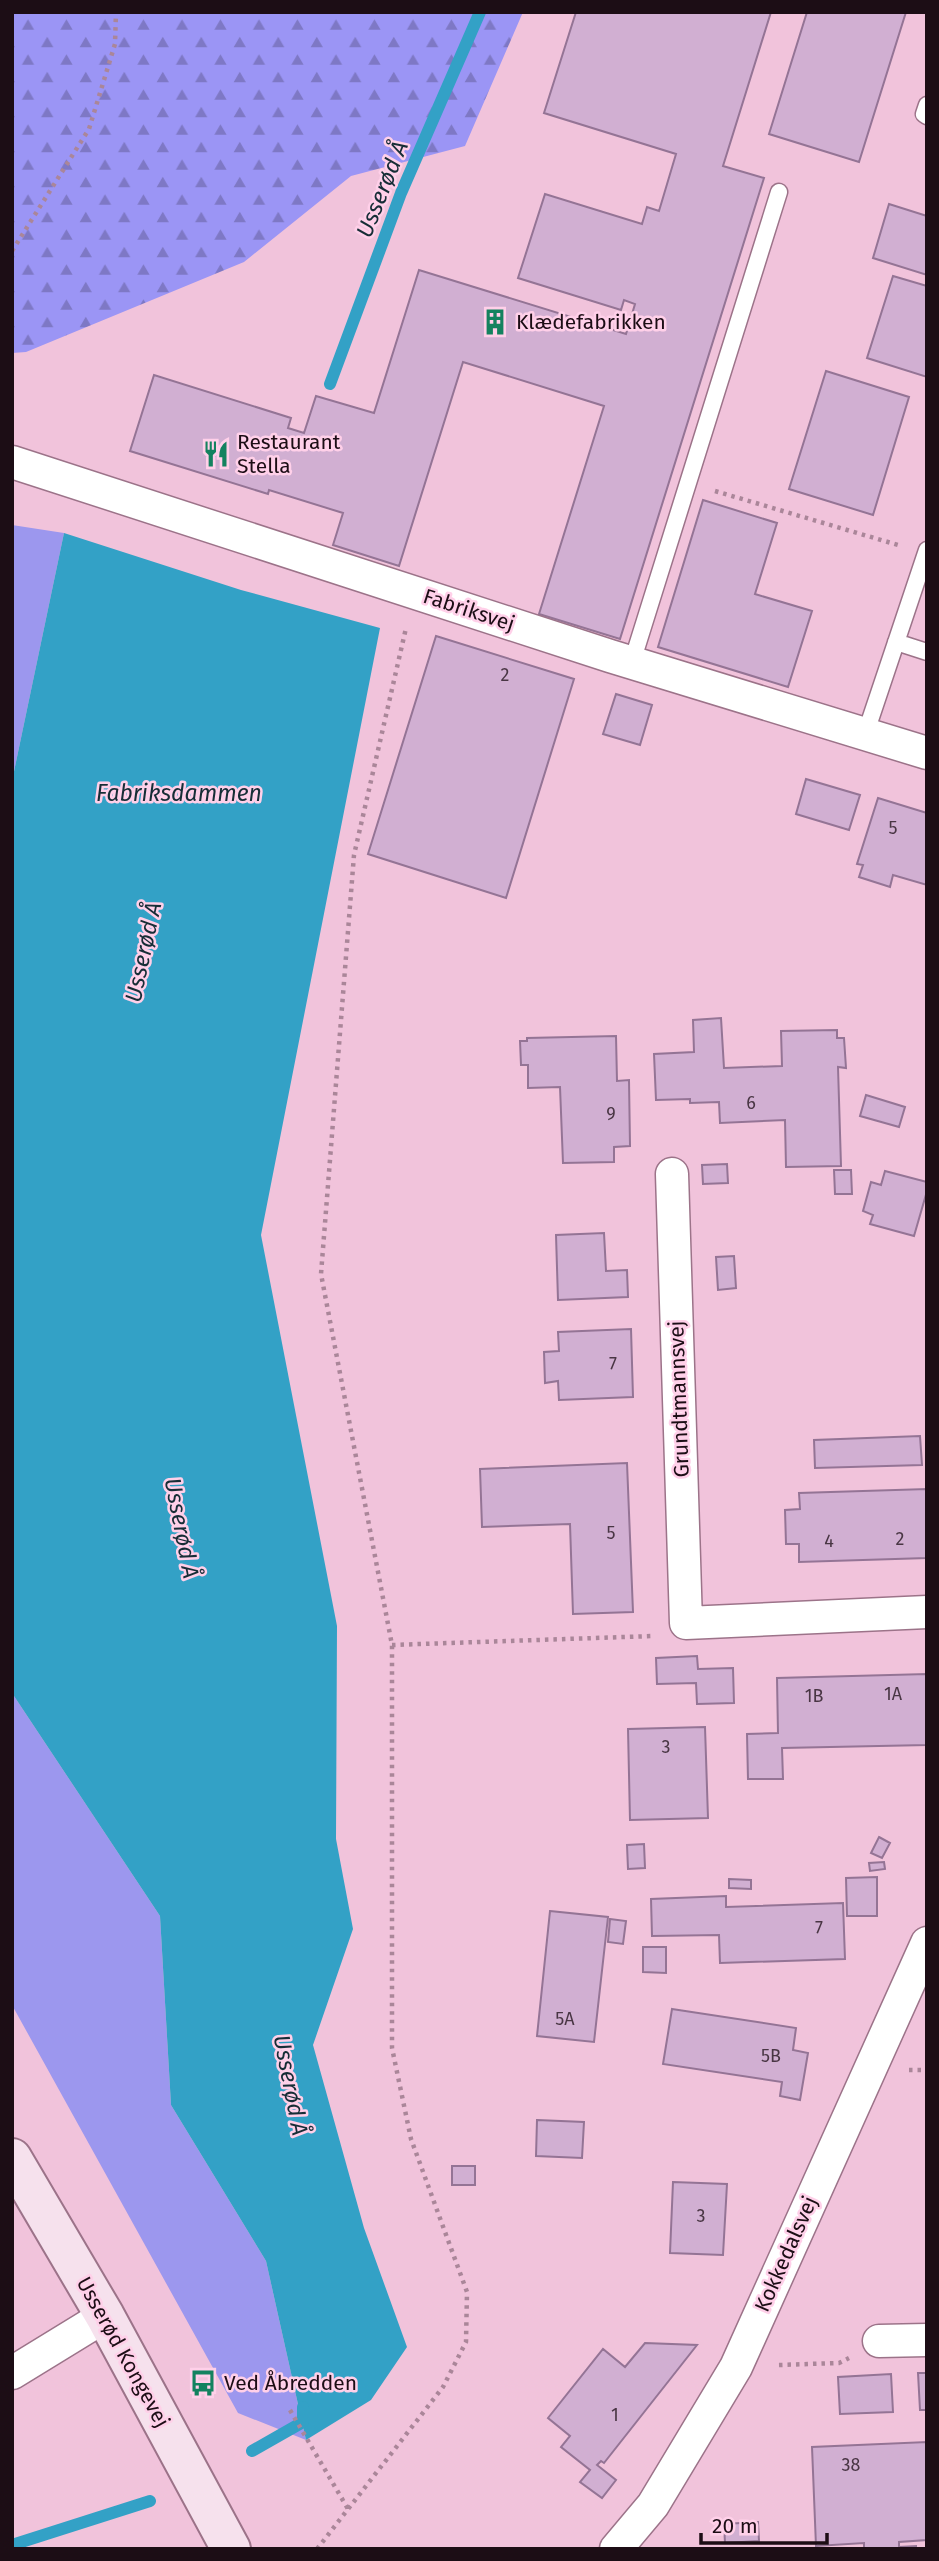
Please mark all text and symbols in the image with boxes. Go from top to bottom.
water label: Usserød Å [348,136,414,241]
building icon: Klædefabrikken [480,307,510,337]
place label: Klædefabrikken [516,309,666,335]
place label: Restaurant Stella [237,429,341,479]
restaurant icon: Restaurant Stella [201,439,231,469]
street label: Fabriksvej [420,583,518,637]
house number: 2 [501,664,510,686]
water label: Fabriksdammen [96,779,262,807]
house number: 5 [888,817,898,839]
water label: Usserød Å [117,899,167,1005]
house number: 6 [746,1092,756,1114]
house number: 9 [606,1103,616,1125]
street label: Grundtmannsvej [663,1320,695,1478]
house number: 7 [609,1353,617,1375]
water label: Usserød Å [159,1475,207,1581]
house number: 5 [606,1522,616,1544]
house number: 2 [896,1528,905,1550]
house number: 4 [824,1530,834,1552]
house number: 1A [884,1683,903,1705]
house number: 1B [805,1685,823,1707]
house number: 3 [662,1736,670,1758]
house number: 7 [815,1917,823,1939]
house number: 5A [555,2008,575,2030]
water label: Usserød Å [268,2032,316,2138]
house number: 5B [761,2045,781,2067]
street label: Kokkedalsvej [749,2192,823,2316]
house number: 3 [697,2205,705,2227]
street label: Usserød Kongevej [71,2272,175,2432]
bus stop icon: Ved Åbredden [188,2368,218,2398]
place label: Ved Åbredden [224,2370,357,2396]
house number: 1 [611,2404,619,2426]
house number: 38 [842,2454,861,2476]
scale bar [701,2502,827,2546]
text: 20 m [712,2513,758,2539]

